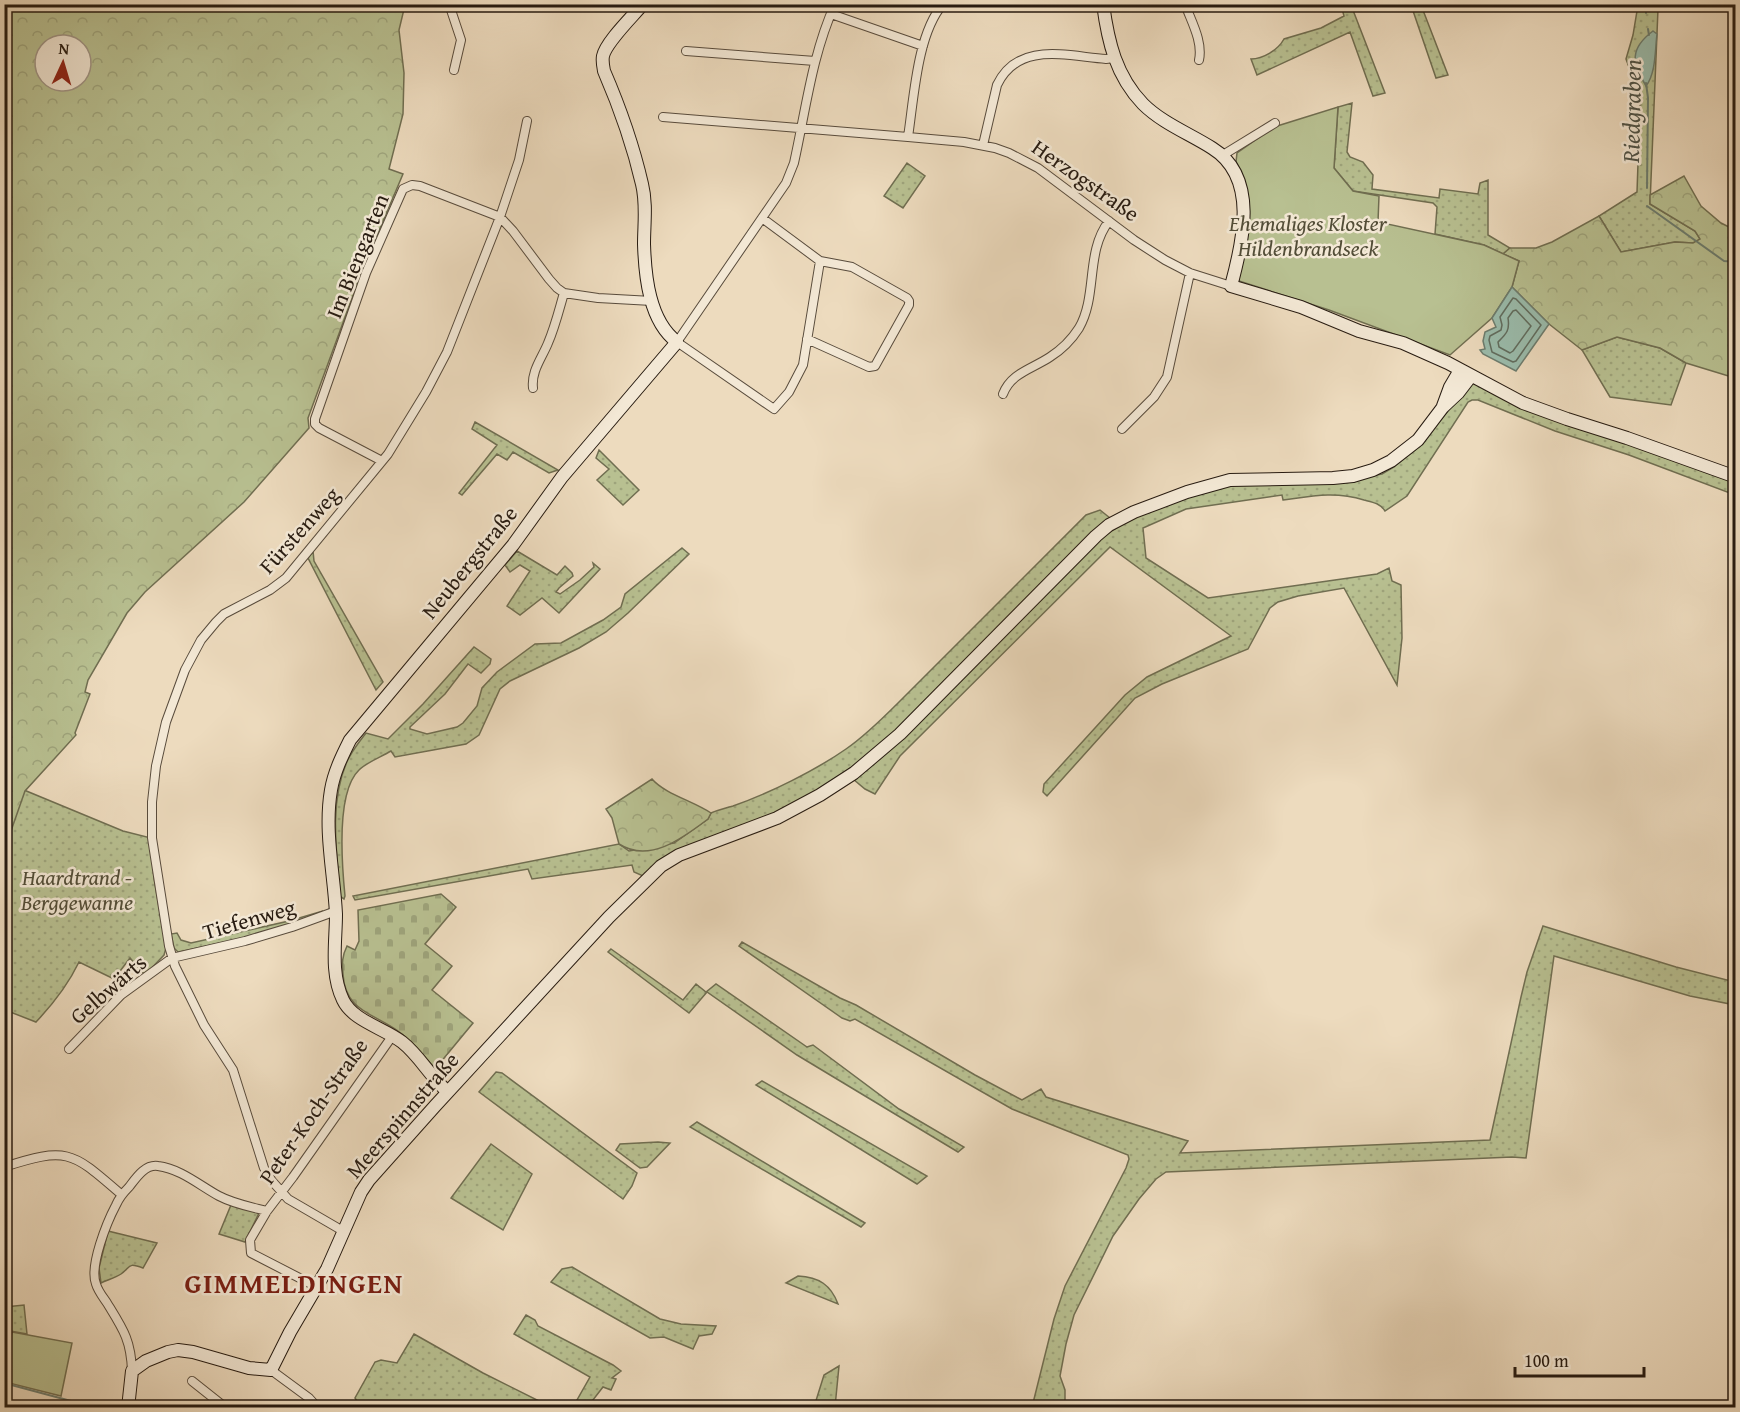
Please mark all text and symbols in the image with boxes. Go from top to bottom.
north arrow [33,33,93,93]
text: N [58,36,71,60]
water label: Riedgraben [1613,59,1650,164]
street label: Herzogstraße [1026,131,1146,229]
street label: Im Biengarten [317,188,397,323]
park label: Ehemaliges Kloster Hildenbrandseck [1228,207,1388,264]
street label: Fürstenweg [251,479,347,581]
street label: Neubergstraße [413,499,525,625]
park label: Haardtrand - Berggewanne [20,861,133,918]
street label: Tiefenweg [199,891,299,947]
street label: Gelbwärts [63,947,153,1031]
street label: Peter-Koch-Straße [251,1032,375,1190]
street label: Meerspinnstraße [338,1045,466,1185]
district label: GIMMELDINGEN [184,1262,404,1303]
scale bar [1515,1340,1644,1378]
text: 100 m [1524,1347,1569,1374]

